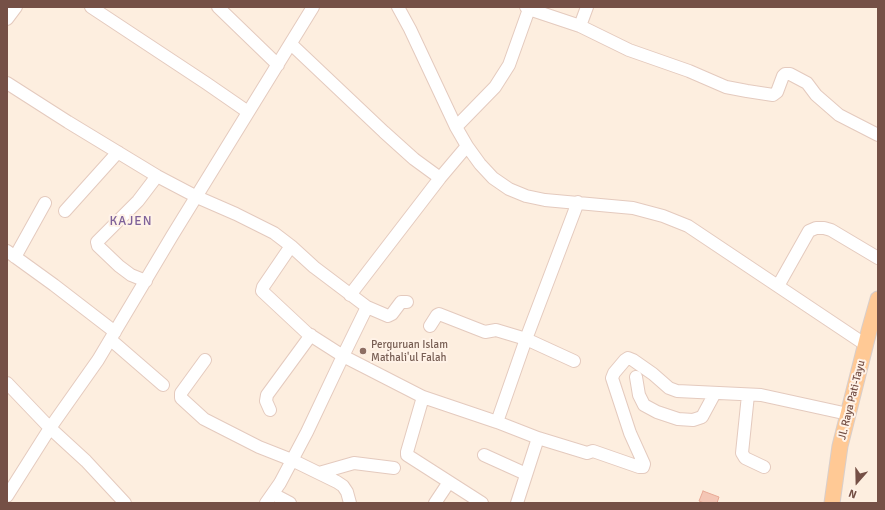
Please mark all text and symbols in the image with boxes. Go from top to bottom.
district label: KAJEN [110,214,152,230]
place label: Perguruan Islam Mathali'ul Falah [371,338,448,364]
marker: Perguruan Islam Mathali'ul Falah [358,346,368,356]
street label: Jl. Raya Pati-Tayu [836,359,868,441]
north arrow [837,462,877,502]
text: N [847,486,859,501]

